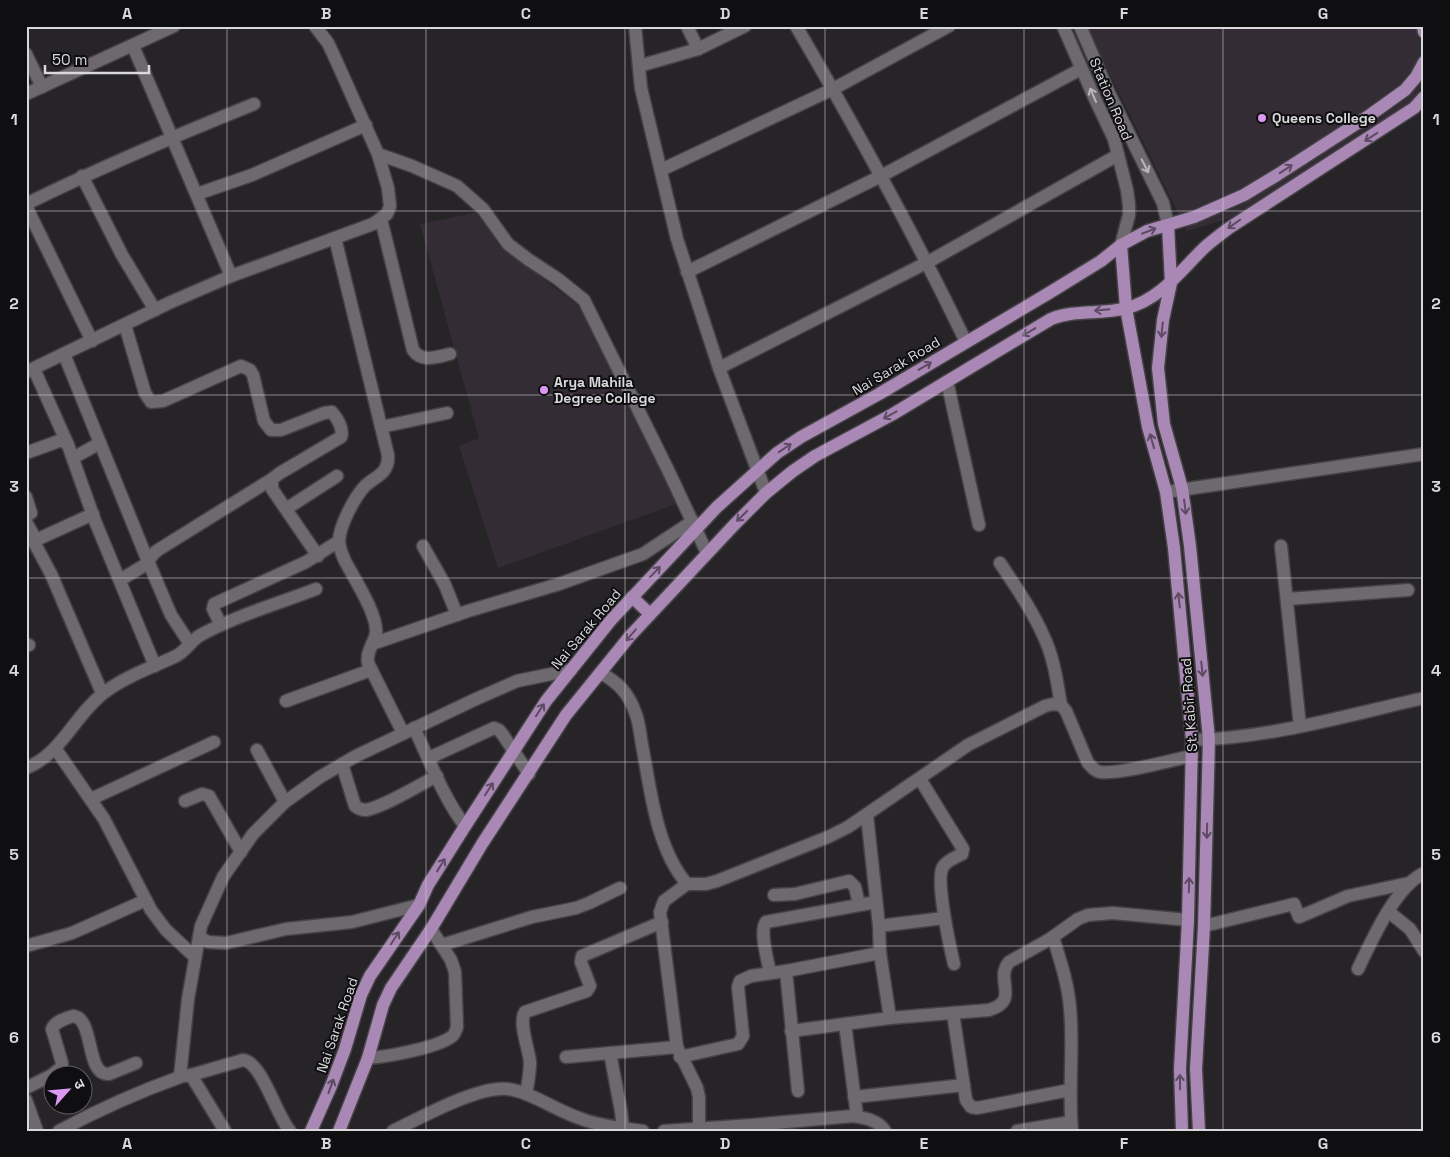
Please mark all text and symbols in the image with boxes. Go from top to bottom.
text: A [122,3,132,24]
text: B [321,3,331,24]
text: C [521,3,531,24]
text: D [720,3,730,24]
text: E [920,3,929,24]
text: F [1120,3,1129,24]
text: G [1318,3,1328,24]
scale bar [45,42,149,74]
text: 50 m [52,50,87,69]
street label: Station Road [1086,55,1136,143]
one-way arrow [1087,88,1097,103]
text: 1 [10,109,18,130]
place label: Queens College [1272,109,1376,127]
text: 1 [1432,109,1440,130]
marker: Queens College [1256,112,1268,124]
one-way arrow [1365,132,1379,142]
one-way arrow [1141,158,1150,173]
one-way arrow [1279,164,1293,174]
one-way arrow [1227,219,1241,229]
one-way arrow [1141,226,1156,235]
text: 2 [9,293,19,314]
text: 2 [1431,293,1441,314]
one-way arrow [1094,306,1110,315]
one-way arrow [1157,322,1167,338]
one-way arrow [1023,327,1037,337]
street label: Nai Sarak Road [849,333,943,399]
one-way arrow [918,361,932,371]
place label: Arya Mahila Degree College [554,373,655,407]
marker: Arya Mahila Degree College [538,384,550,396]
one-way arrow [883,411,898,420]
one-way arrow [1147,433,1156,449]
one-way arrow [778,443,792,453]
text: 3 [9,476,19,497]
text: 3 [1431,476,1441,497]
one-way arrow [1180,499,1190,515]
one-way arrow [736,510,749,522]
one-way arrow [649,566,661,579]
street label: Nai Sarak Road [547,585,625,673]
one-way arrow [1174,593,1184,609]
one-way arrow [625,628,637,641]
street label: St. Kabir Road [1177,657,1201,753]
text: 4 [9,660,19,681]
one-way arrow [1197,660,1207,676]
text: 4 [1431,660,1441,681]
one-way arrow [535,704,545,718]
one-way arrow [485,782,495,796]
one-way arrow [1202,823,1211,839]
text: 5 [9,844,19,865]
text: 5 [1431,844,1441,865]
one-way arrow [436,858,446,872]
one-way arrow [1184,877,1194,894]
one-way arrow [391,932,401,946]
street label: Nai Sarak Road [312,975,362,1075]
text: 6 [9,1027,19,1048]
text: 6 [1431,1027,1441,1048]
north arrow [42,1064,92,1114]
one-way arrow [1175,1074,1185,1090]
text: उ [70,1076,90,1093]
one-way arrow [327,1079,336,1094]
text: A [122,1133,132,1154]
text: B [321,1133,331,1154]
text: C [521,1133,531,1154]
text: D [720,1133,730,1154]
text: E [920,1133,929,1154]
text: F [1120,1133,1129,1154]
text: G [1318,1133,1328,1154]

